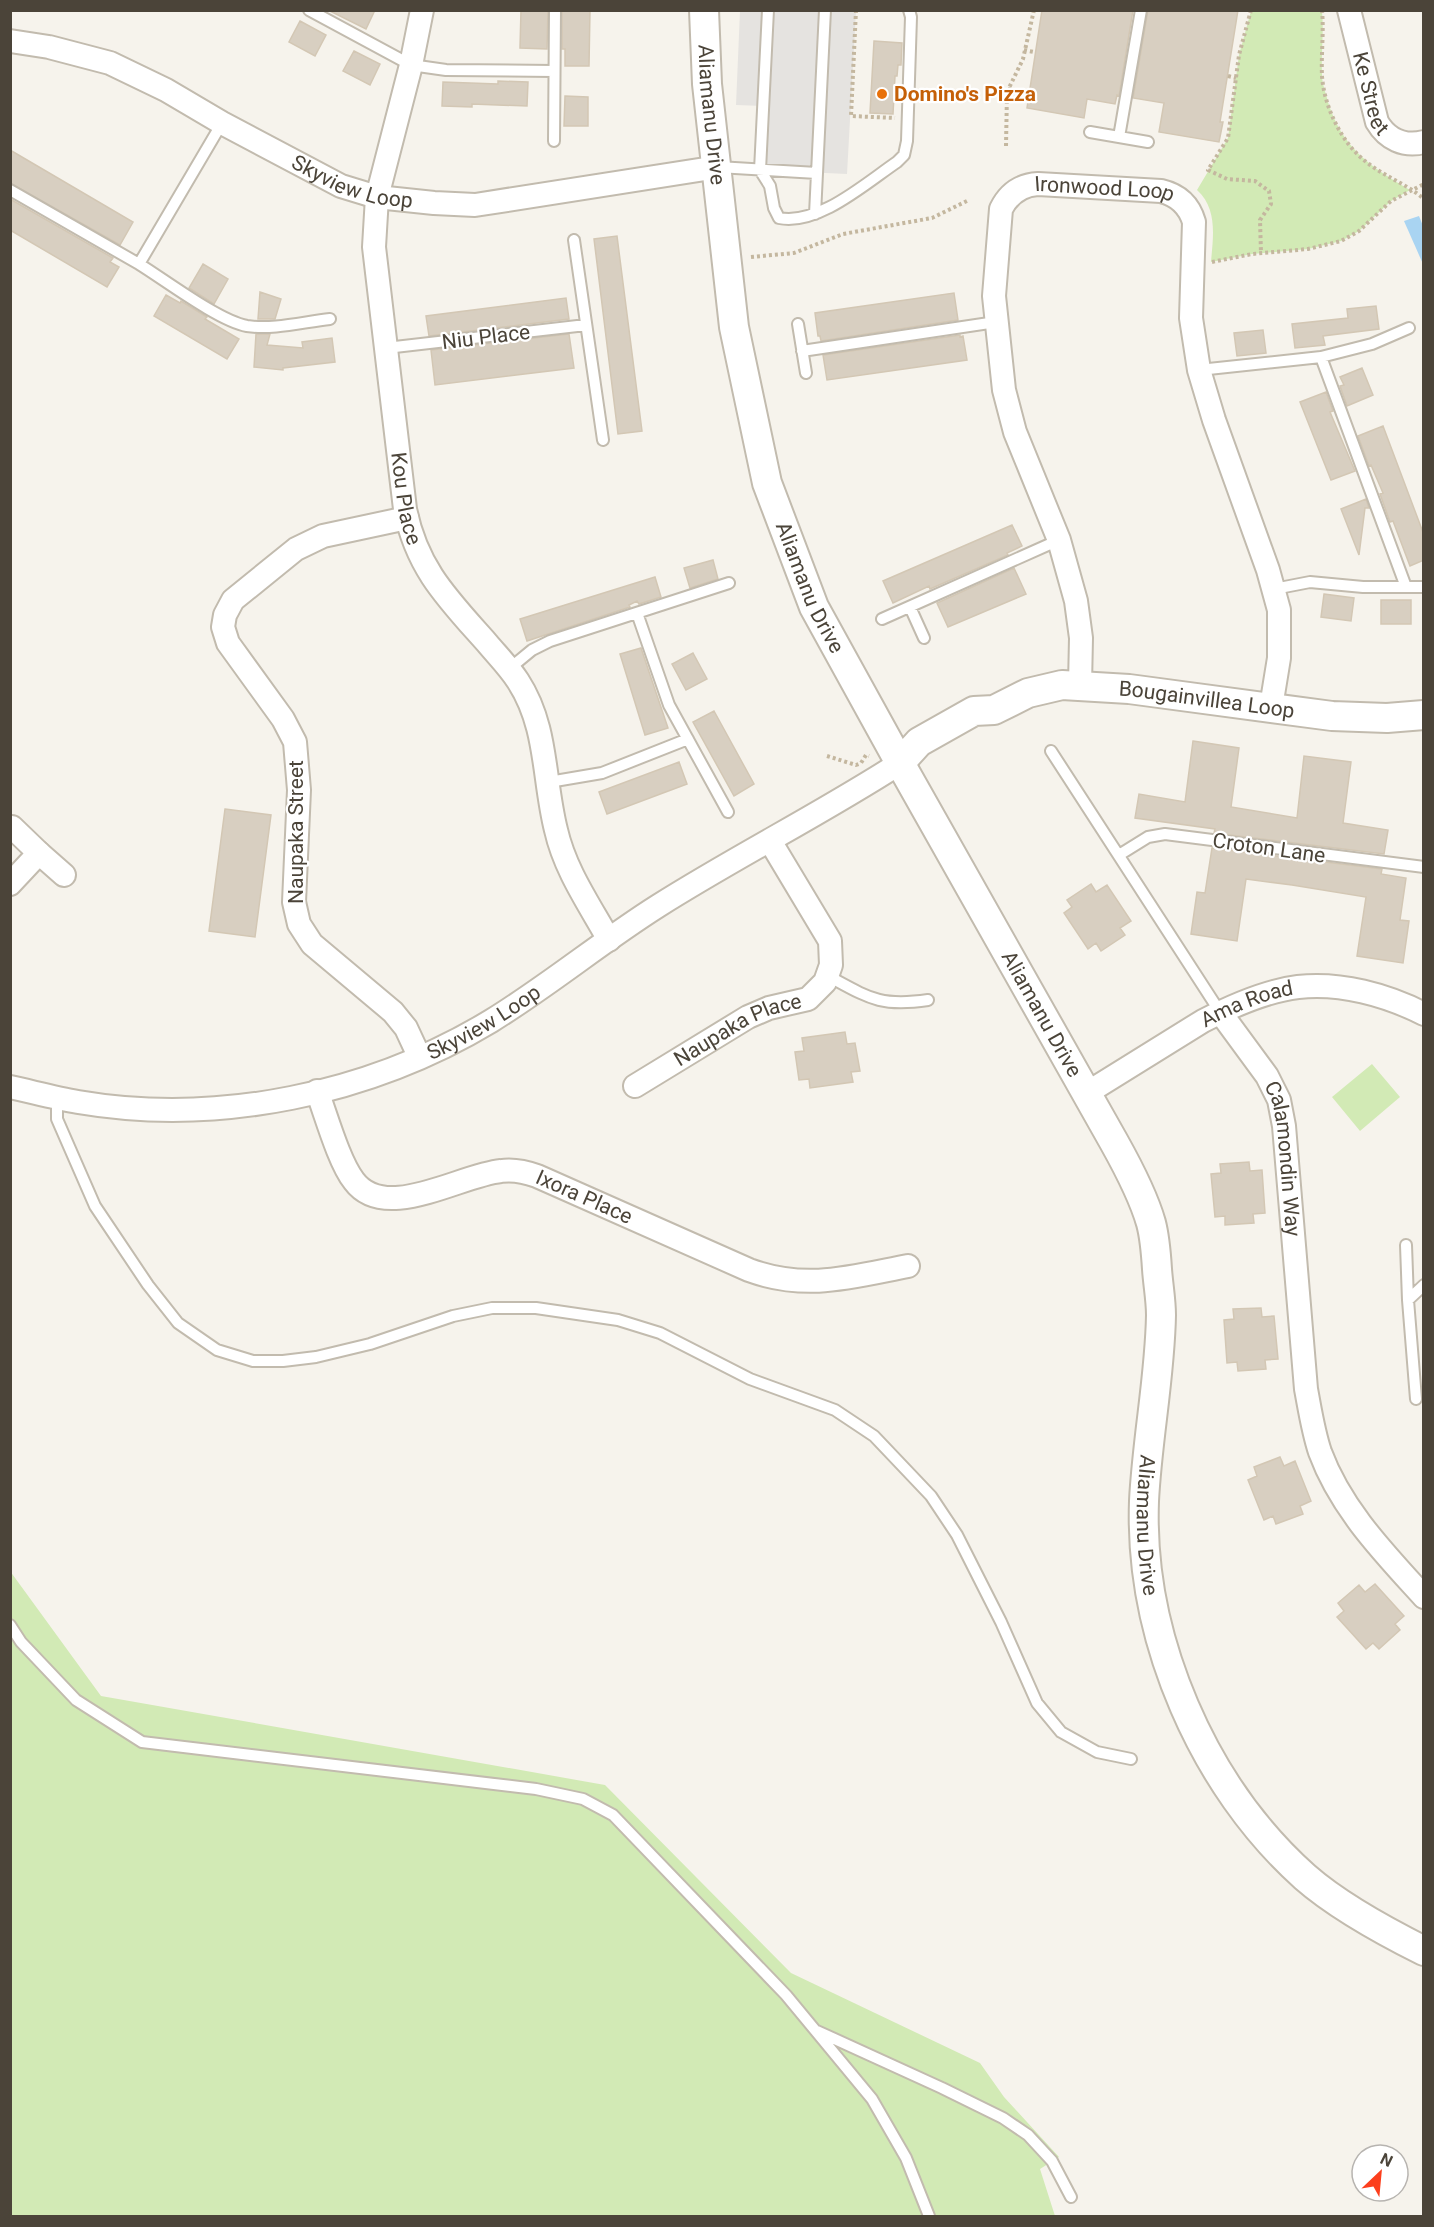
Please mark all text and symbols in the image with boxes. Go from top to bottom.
street label: Aliamanu Drive [693,44,730,186]
street label: Ke Street [1348,49,1394,140]
place label: Domino's Pizza [894,82,1036,106]
marker: Domino's Pizza [875,87,889,101]
street label: Skyview Loop [288,150,414,213]
street label: Ironwood Loop [1034,172,1178,207]
street label: Niu Place [440,320,532,354]
street label: Kou Place [386,451,427,548]
street label: Aliamanu Drive [771,519,849,657]
street label: Bougainvillea Loop [1118,676,1296,723]
street label: Naupaka Street [284,760,308,904]
street label: Croton Lane [1211,828,1327,868]
street label: Aliamanu Drive [997,947,1087,1081]
street label: Ama Road [1197,976,1295,1032]
street label: Skyview Loop [423,980,545,1065]
street label: Naupaka Place [670,989,804,1071]
street label: Calamondin Way [1259,1077,1305,1237]
street label: Ixora Place [532,1165,636,1229]
street label: Aliamanu Drive [1132,1454,1163,1597]
north arrow [1350,2143,1410,2203]
text: N [1377,2149,1396,2171]

